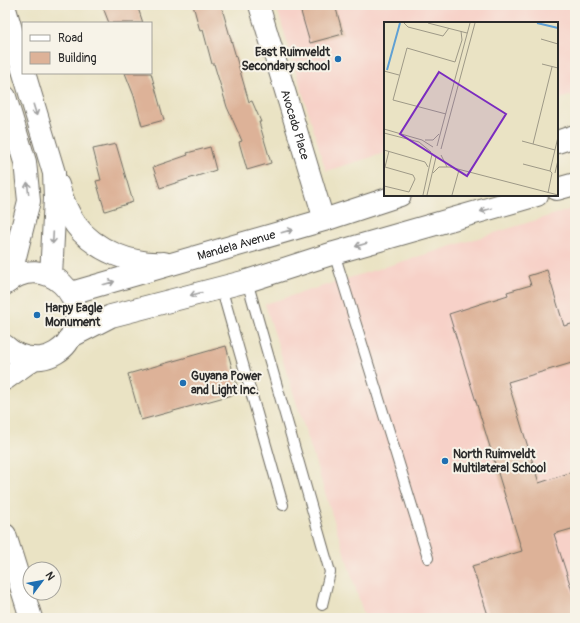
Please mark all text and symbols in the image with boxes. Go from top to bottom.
legend [22,22,152,74]
inset map [384,22,558,196]
text: Road [58,31,83,46]
place label: East Ruimveldt Secondary school [242,45,331,74]
text: Building [58,51,97,66]
marker: East Ruimveldt Secondary school [333,54,343,64]
street label: Avocado Place [278,88,313,162]
one-way arrow [32,104,39,117]
one-way arrow [24,182,31,195]
one-way arrow [479,206,492,214]
street label: Mandela Avenue [195,227,277,264]
one-way arrow [281,227,294,234]
one-way arrow [49,231,57,244]
one-way arrow [354,242,367,249]
one-way arrow [102,279,115,286]
one-way arrow [189,291,202,298]
place label: Harpy Eagle Monument [45,301,104,330]
marker: Harpy Eagle Monument [32,310,42,320]
place label: Guyana Power and Light Inc. [191,369,262,398]
marker: Guyana Power and Light Inc. [178,378,188,388]
place label: North Ruimveldt Multilateral School [453,447,546,476]
marker: North Ruimveldt Multilateral School [440,456,450,466]
north arrow [22,561,62,601]
text: N [43,569,58,583]

